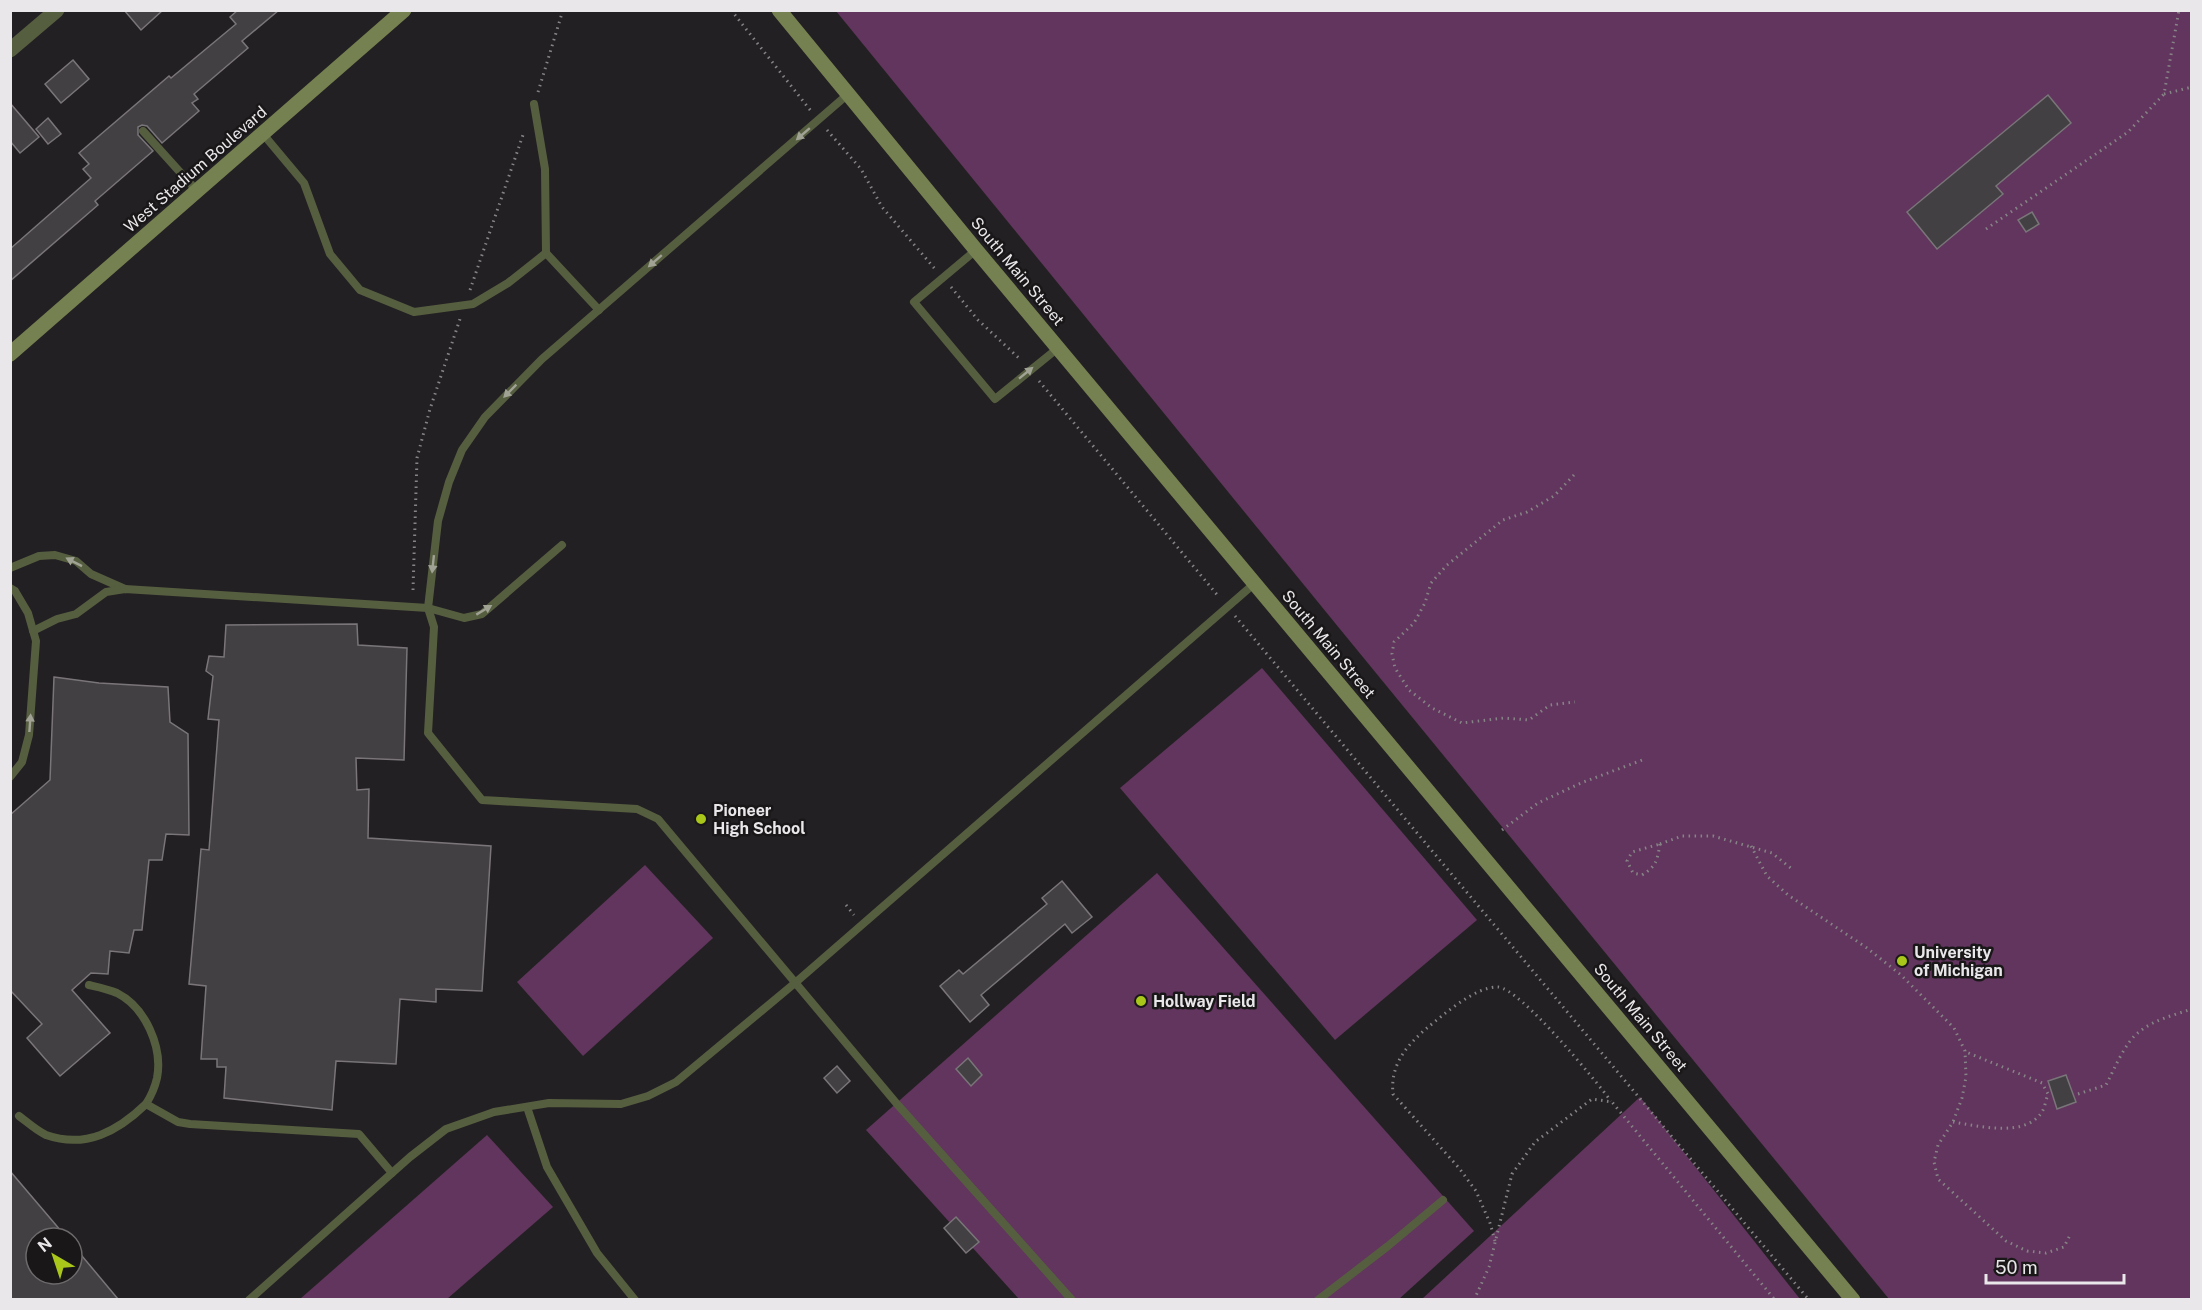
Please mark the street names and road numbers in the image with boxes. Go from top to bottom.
street label: West Stadium Boulevard [120,102,270,236]
street label: South Main Street [967,213,1068,329]
street label: South Main Street [1278,586,1379,702]
street label: South Main Street [1590,959,1691,1075]

